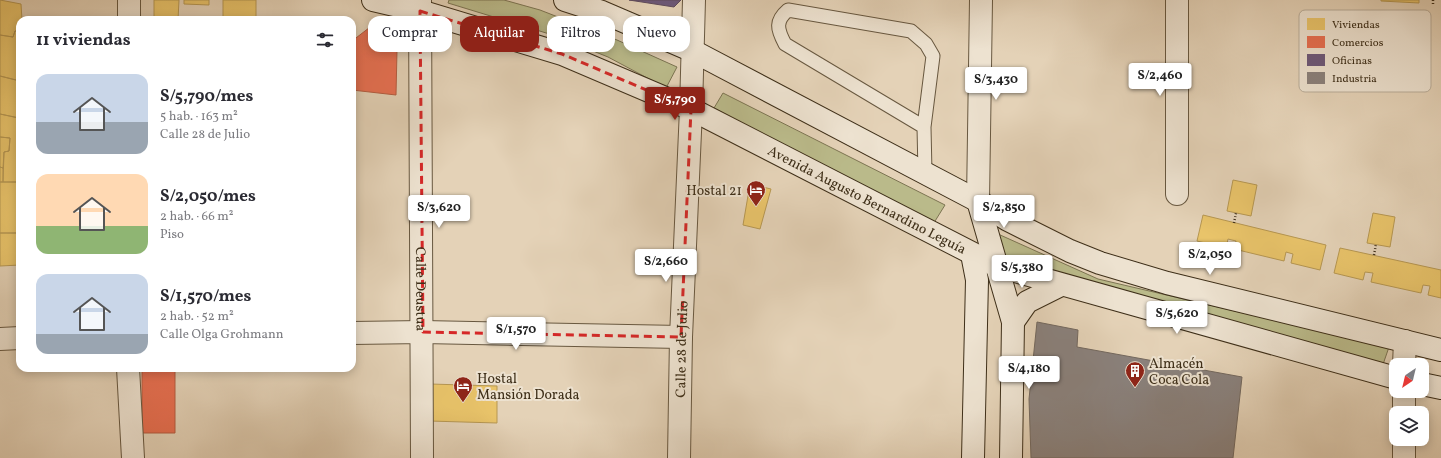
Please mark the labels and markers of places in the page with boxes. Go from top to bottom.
pin: S/2,460 [1123,63,1197,97]
pin: S/3,430 [959,67,1033,101]
pin: S/5,790 [638,87,712,121]
hotel icon: Hostal 21 [745,179,767,207]
place label: Hostal 21 [686,182,742,201]
pin: S/3,620 [402,195,476,229]
pin: S/2,850 [967,195,1041,229]
pin: S/2,050 [1173,242,1247,276]
pin: S/2,660 [629,249,703,283]
pin: S/5,380 [985,255,1059,289]
pin: S/5,620 [1140,301,1214,335]
pin: S/1,570 [479,317,553,351]
place label: Almacén Coca Cola [1149,355,1209,390]
pin: S/4,180 [992,356,1066,390]
building icon: Almacén Coca Cola [1124,360,1146,388]
place label: Hostal Mansión Dorada [477,370,580,405]
hotel icon: Hostal Mansión Dorada [452,375,474,403]

